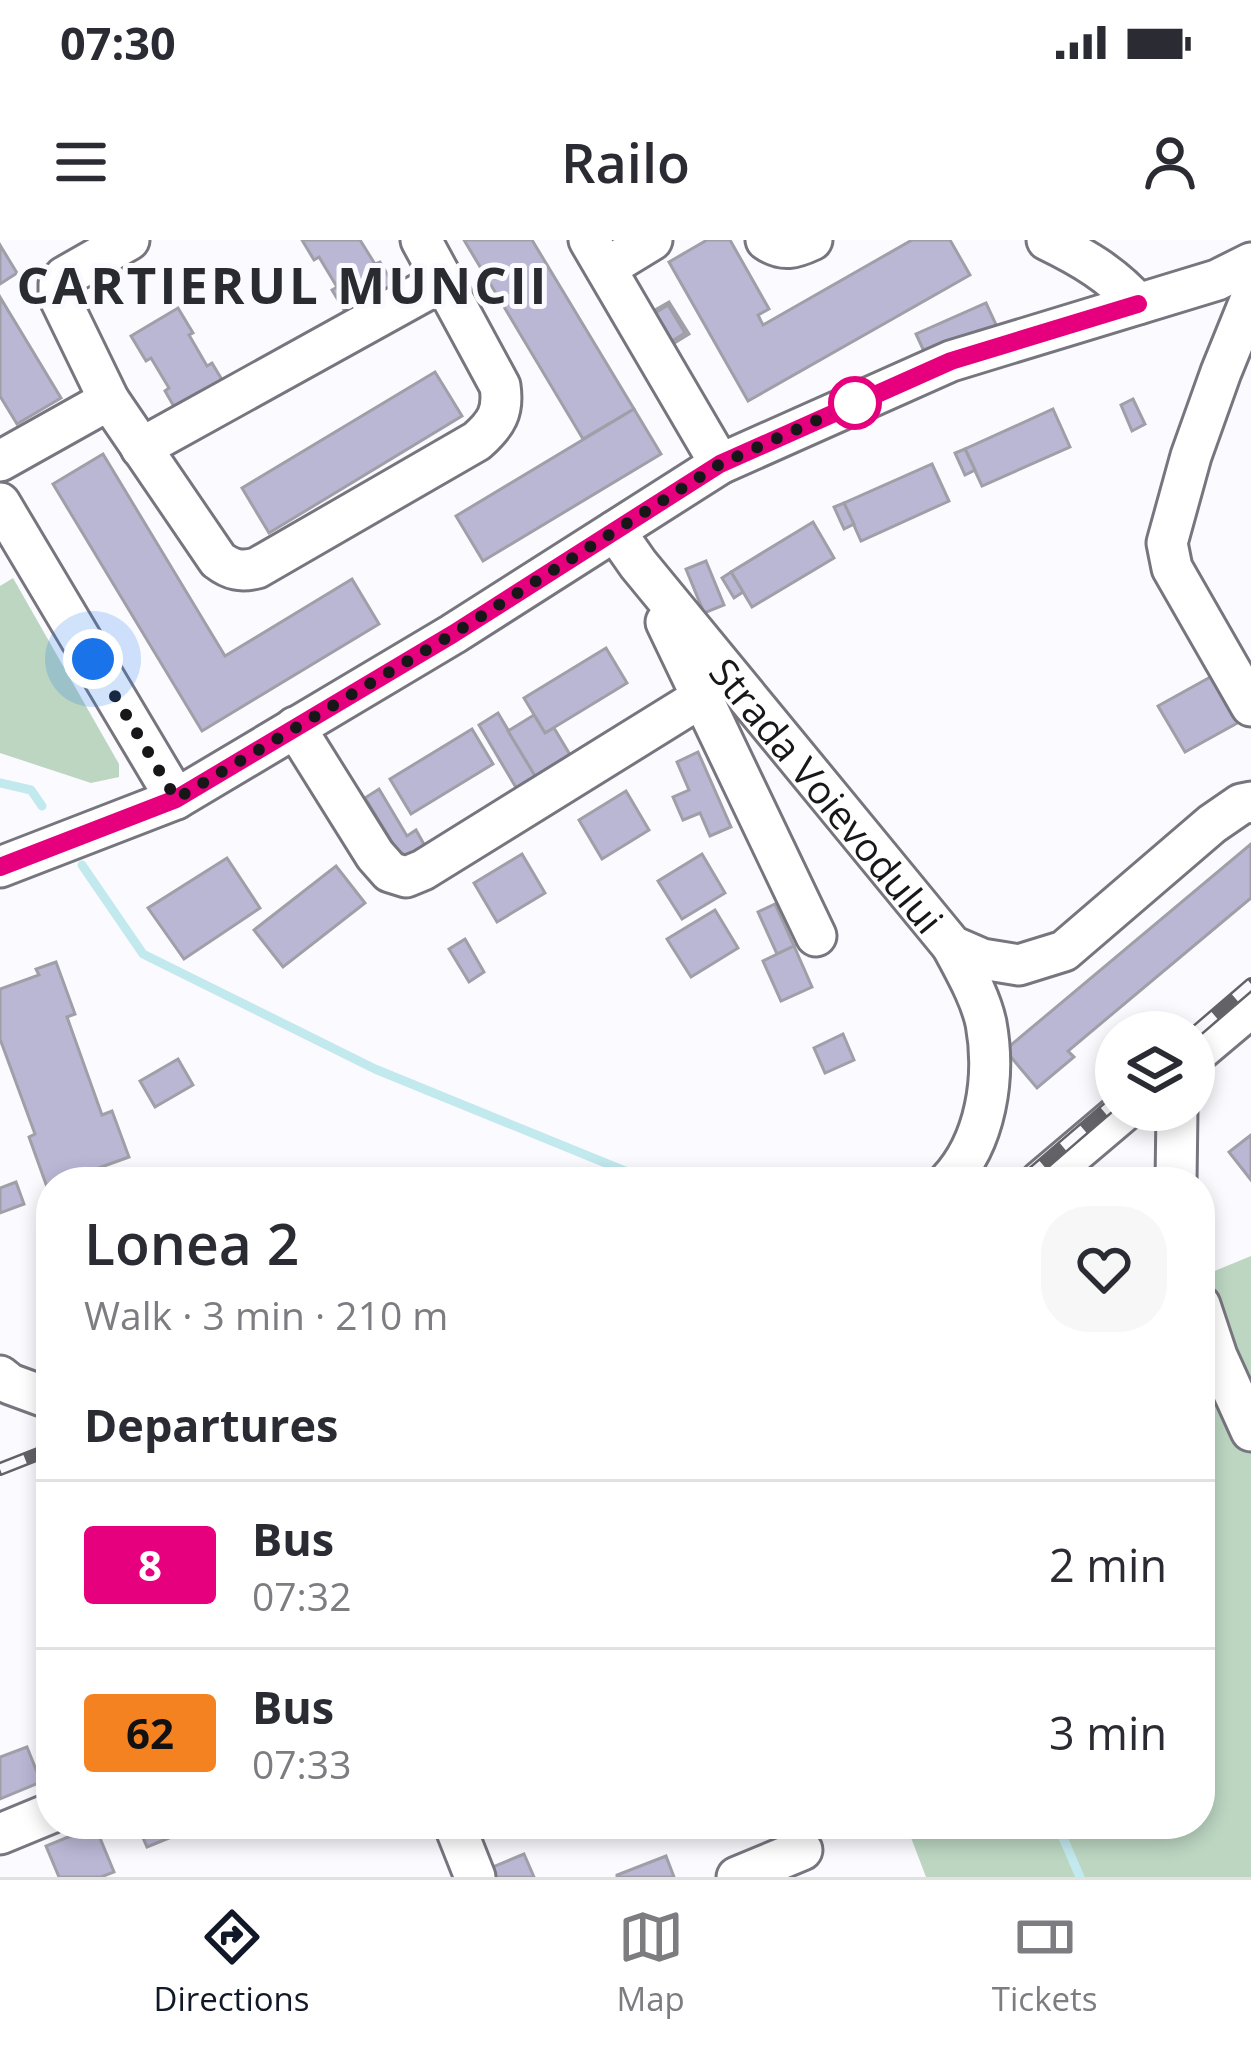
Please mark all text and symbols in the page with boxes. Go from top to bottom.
text: 07:30 [60,12,176,73]
text: Railo [561,125,690,199]
icon: menu [48,129,114,195]
icon: person [1137,129,1203,195]
district label: CARTIERUL MUNCII [17,249,549,319]
unlabelled marker [830,378,880,428]
your location [63,629,123,689]
street label: Strada Voievodului [699,646,957,944]
map controls [1095,1011,1215,1131]
button: layers [1095,1011,1215,1131]
text: Lonea 2 [84,1204,299,1282]
button: heart [1041,1206,1167,1332]
text: Walk · 3 min · 210 m [84,1288,448,1341]
text: Departures [84,1394,339,1455]
text: Bus [252,1508,334,1569]
text: 2 min [1049,1534,1167,1595]
text: 8 [138,1536,162,1593]
text: 07:32 [252,1569,351,1622]
text: Bus [252,1676,334,1737]
text: 3 min [1049,1702,1167,1763]
text: 62 [126,1704,174,1761]
text: 07:33 [252,1737,351,1790]
tab: Directions [154,1904,310,2021]
tab: Map [617,1904,685,2021]
tab: Tickets [992,1904,1097,2021]

